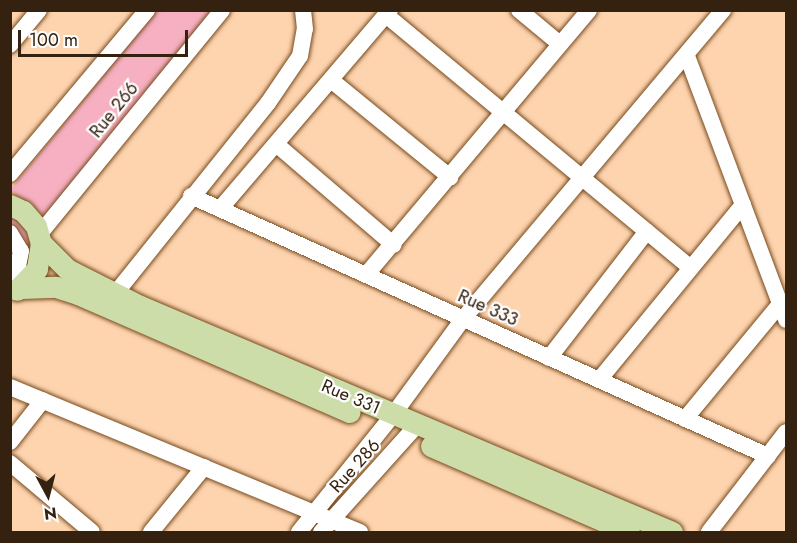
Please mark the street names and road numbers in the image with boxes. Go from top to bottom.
street label: Rue 266 [85,78,143,142]
street label: Rue 333 [455,285,521,331]
street label: Rue 331 [318,375,384,419]
street label: Rue 286 [325,435,385,497]

